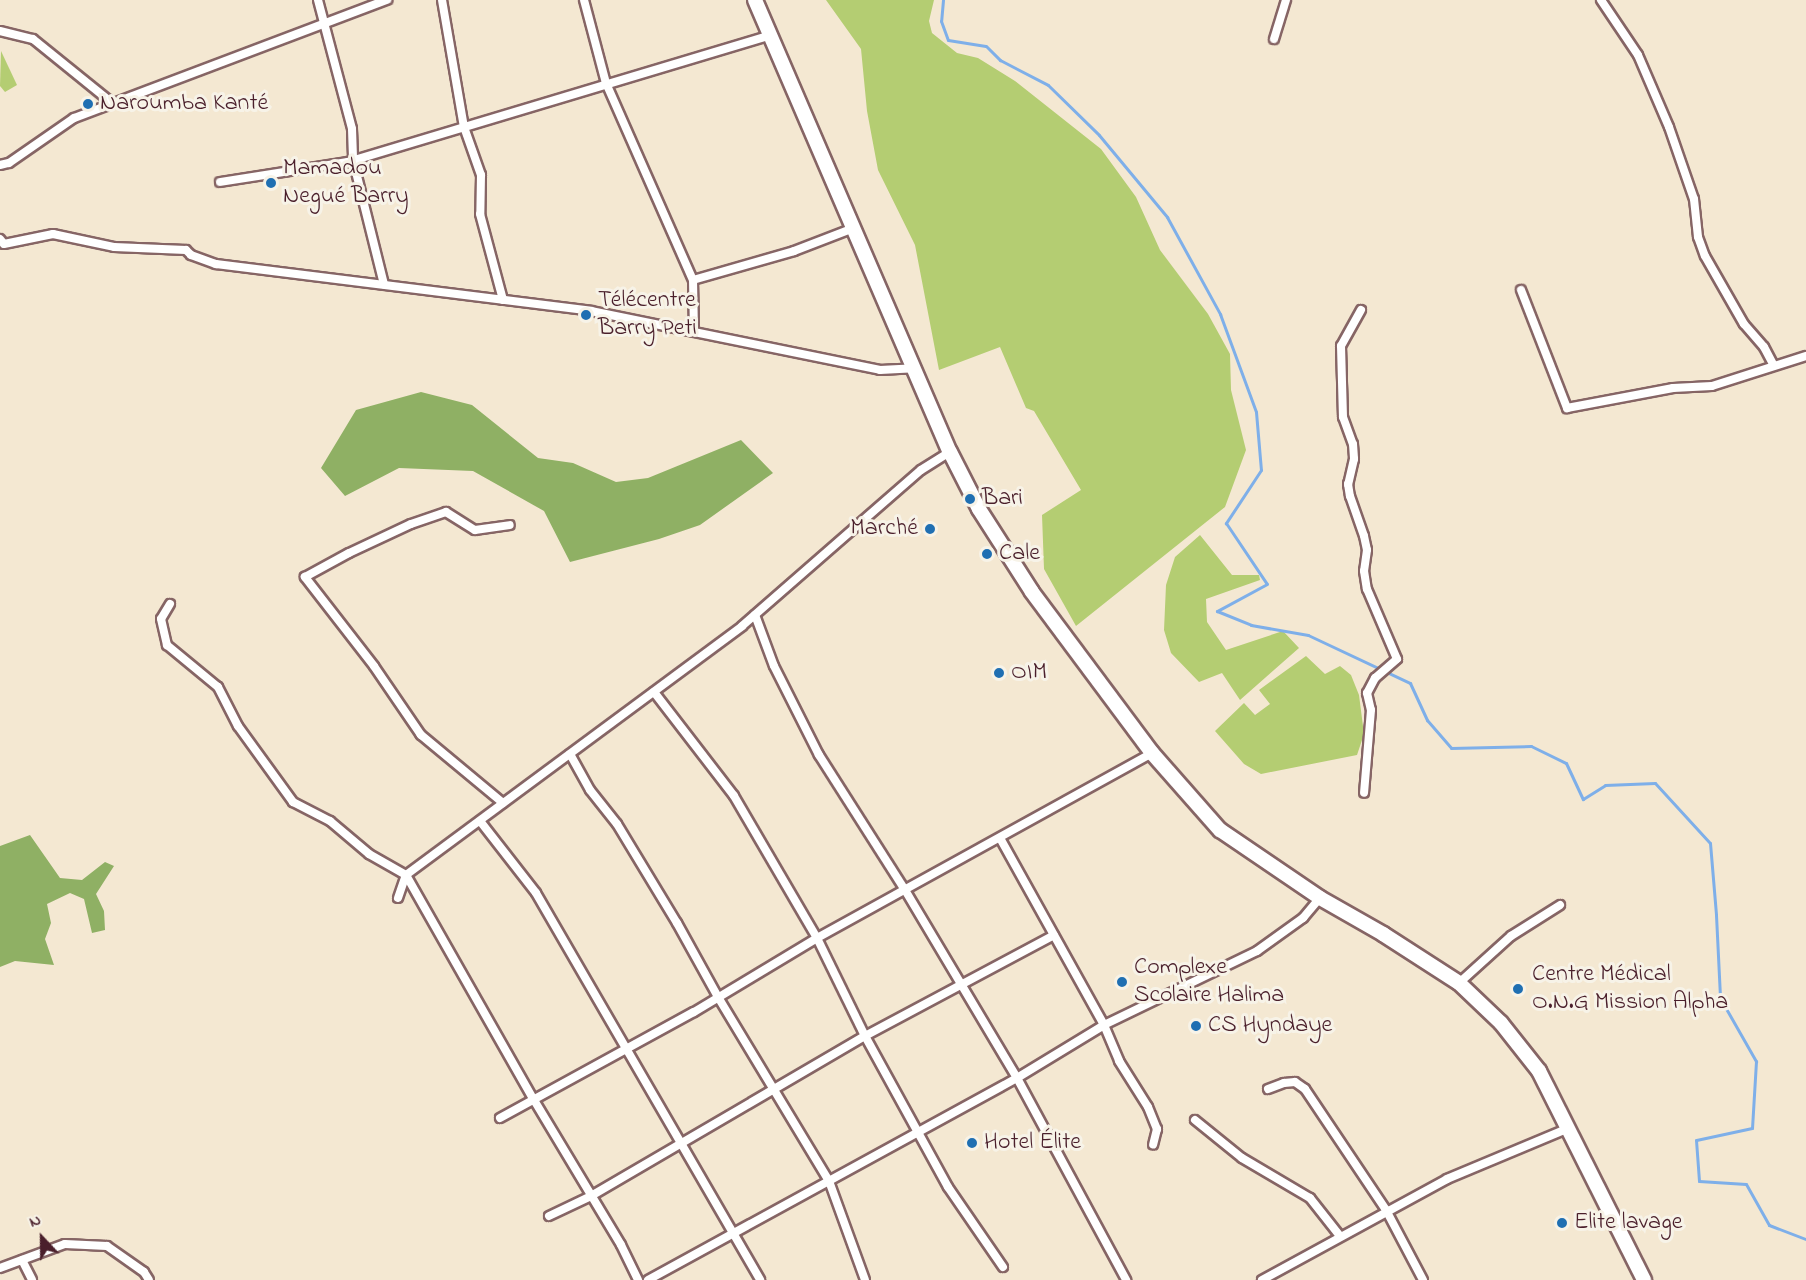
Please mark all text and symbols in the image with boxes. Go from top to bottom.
place label: Naroumba Kanté [100,90,268,118]
marker: Naroumba Kanté [81,97,95,111]
place label: Mamadou Negué Barry [283,155,408,211]
marker: Mamadou Negué Barry [264,176,278,190]
place label: Télécentre Barry Peti [598,287,697,343]
marker: Télécentre Barry Peti [579,308,593,322]
place label: Bari [982,485,1023,513]
marker: Bari [963,492,977,506]
place label: Marché [850,515,918,543]
marker: Marché [923,522,937,536]
place label: Cale [999,540,1040,568]
marker: Cale [980,547,994,561]
place label: OIM [1011,659,1047,687]
marker: OIM [992,666,1006,680]
place label: Complexe Scolaire Halima [1134,954,1284,1010]
place label: Centre Médical O.N.G Mission Alpha [1532,961,1728,1017]
marker: Complexe Scolaire Halima [1115,975,1129,989]
marker: Centre Médical O.N.G Mission Alpha [1509,980,1527,998]
place label: CS Hyndaye [1208,1012,1332,1040]
marker: CS Hyndaye [1189,1019,1203,1033]
place label: Hotel Élite [984,1129,1081,1157]
marker: Hotel Élite [965,1136,979,1150]
north arrow [12,1208,72,1268]
text: N [26,1208,45,1234]
place label: Elite lavage [1574,1209,1682,1237]
marker: Elite lavage [1555,1216,1569,1230]

